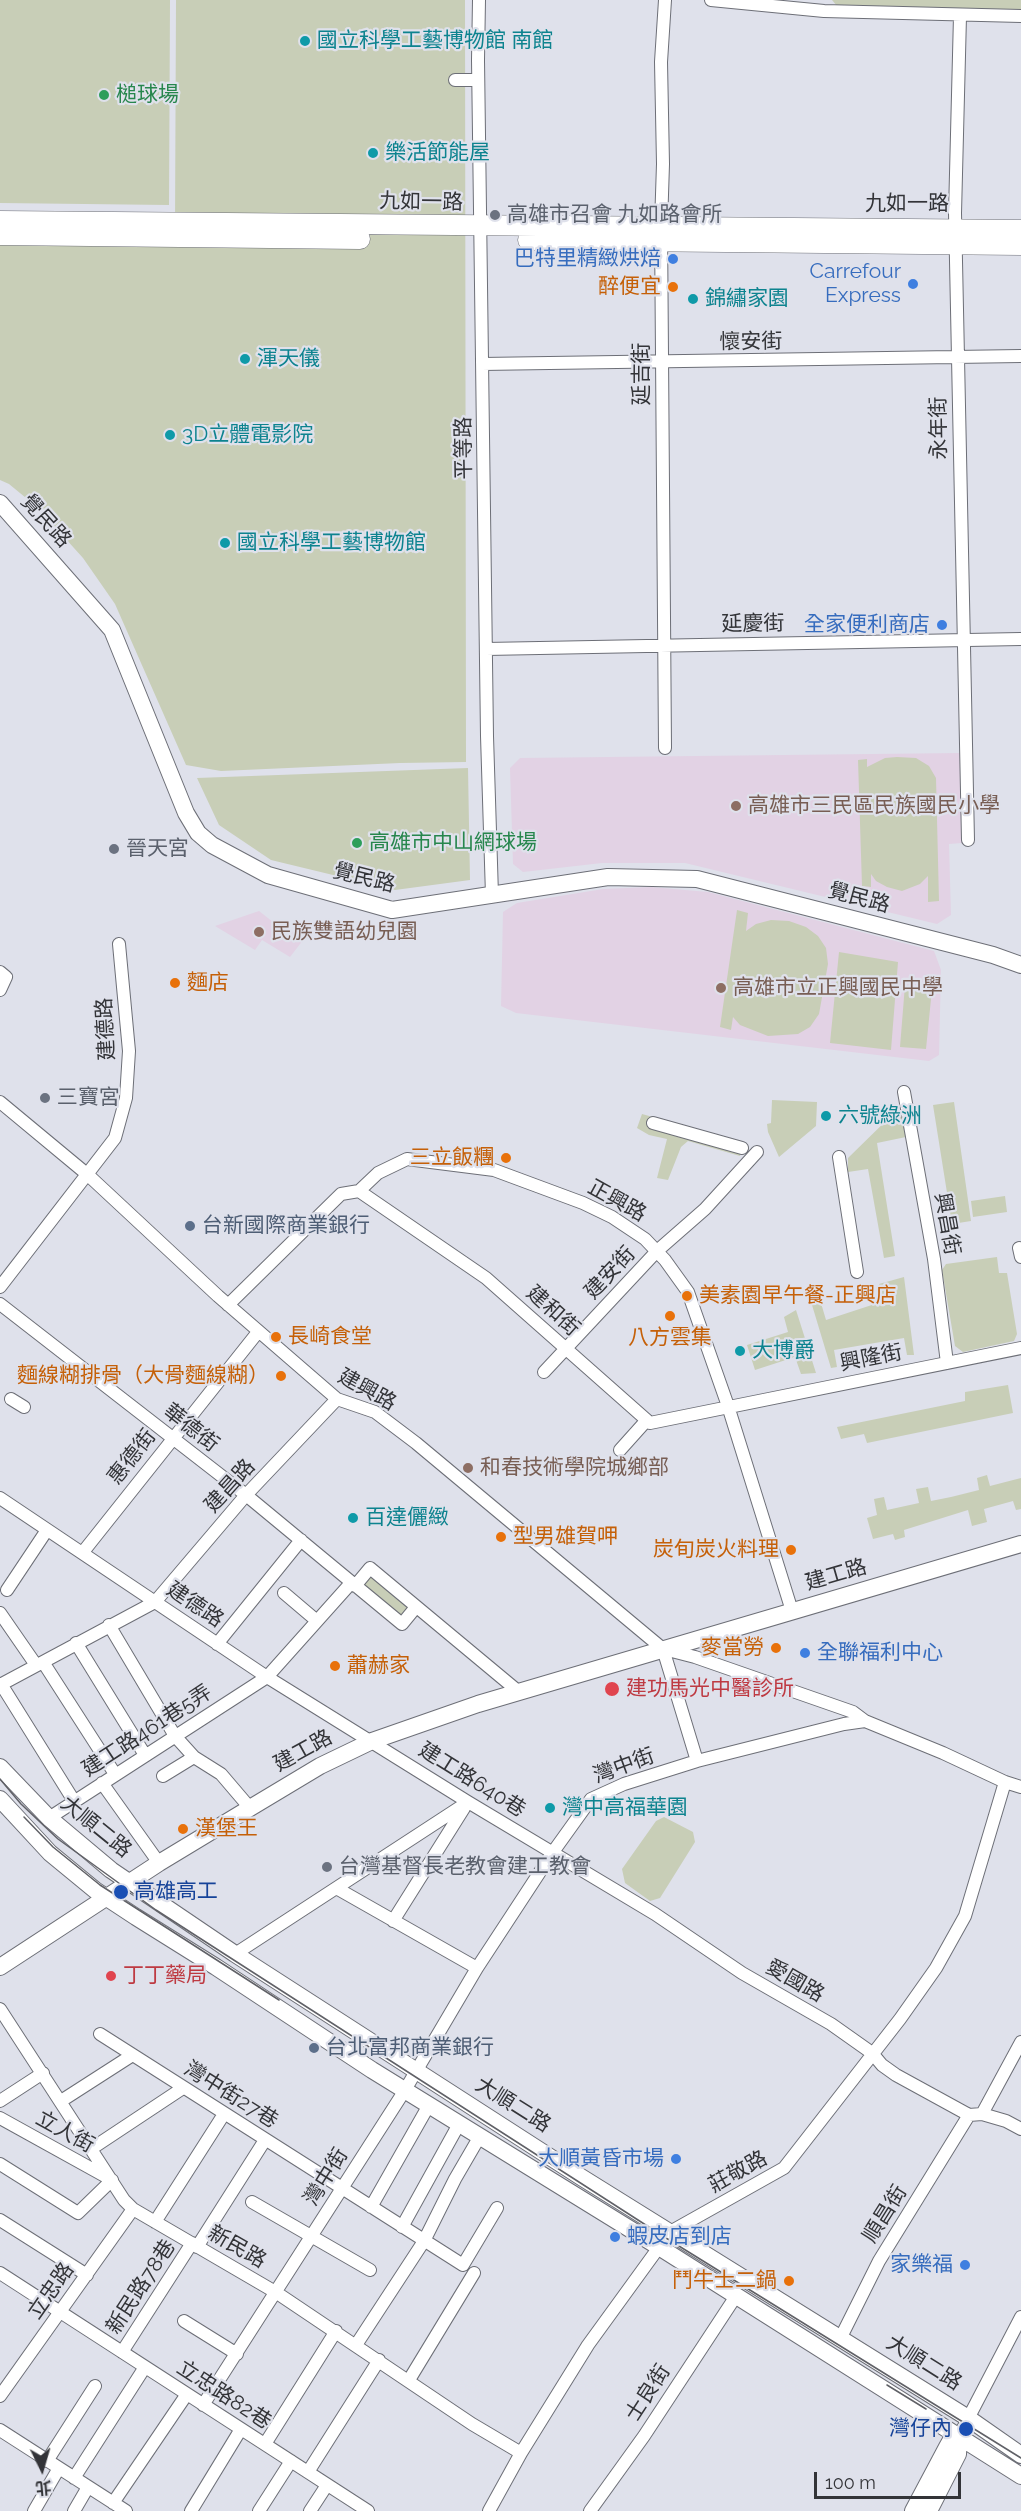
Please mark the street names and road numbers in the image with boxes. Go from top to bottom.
street label: 九如一路 [379,189,463,215]
street label: 九如一路 [865,191,949,217]
street label: 懷安街 [719,329,783,355]
street label: 延吉街 [629,343,655,405]
street label: 永年街 [926,396,952,460]
street label: 平等路 [451,416,477,480]
street label: 覺民路 [16,489,76,553]
street label: 延慶街 [721,611,785,637]
street label: 覺民路 [330,858,398,898]
street label: 覺民路 [825,878,893,918]
street label: 建德路 [92,997,120,1061]
street label: 正興路 [583,1175,651,1227]
street label: 興昌街 [929,1191,965,1257]
street label: 建安街 [579,1241,641,1305]
street label: 建和街 [521,1281,585,1341]
street label: 興隆街 [838,1340,904,1376]
street label: 建興路 [333,1364,401,1416]
street label: 華德街 [158,1399,224,1457]
street label: 惠德街 [103,1424,161,1490]
street label: 建昌路 [200,1454,260,1518]
street label: 建工路 [802,1554,870,1596]
street label: 建德路 [162,1577,228,1633]
street label: 建工路461巷5弄 [77,1680,217,1782]
street label: 建工路 [269,1725,337,1777]
street label: 建工路640巷 [414,1737,530,1823]
street label: 灣中街 [590,1743,658,1789]
street label: 大順二路 [55,1791,137,1863]
street label: 愛國路 [761,1954,829,2008]
street label: 灣中街27巷 [179,2056,283,2134]
street label: 大順二路 [471,2072,555,2138]
street label: 立人街 [31,2106,99,2158]
street label: 灣中街 [299,2144,353,2210]
street label: 莊敬路 [704,2146,772,2198]
street label: 順昌街 [858,2181,912,2247]
street label: 新民路 [203,2220,271,2274]
street label: 新民路78巷 [101,2235,181,2339]
street label: 立忠路 [23,2258,79,2324]
street label: 大順二路 [882,2330,966,2396]
street label: 立忠路82巷 [172,2355,276,2435]
street label: 士良街 [620,2360,676,2426]

